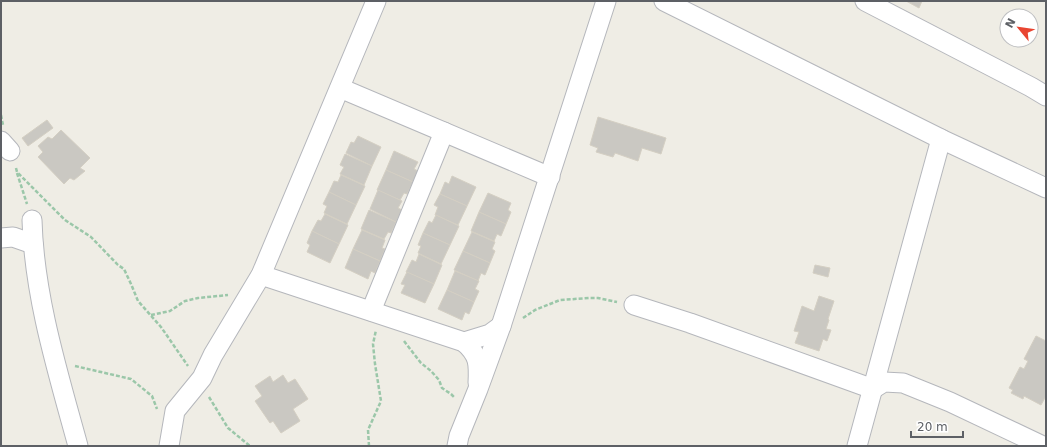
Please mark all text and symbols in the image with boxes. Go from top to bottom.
north arrow [999,8,1039,48]
text: N [1003,16,1019,31]
scale bar [911,413,963,439]
text: 20 m [917,420,948,434]

